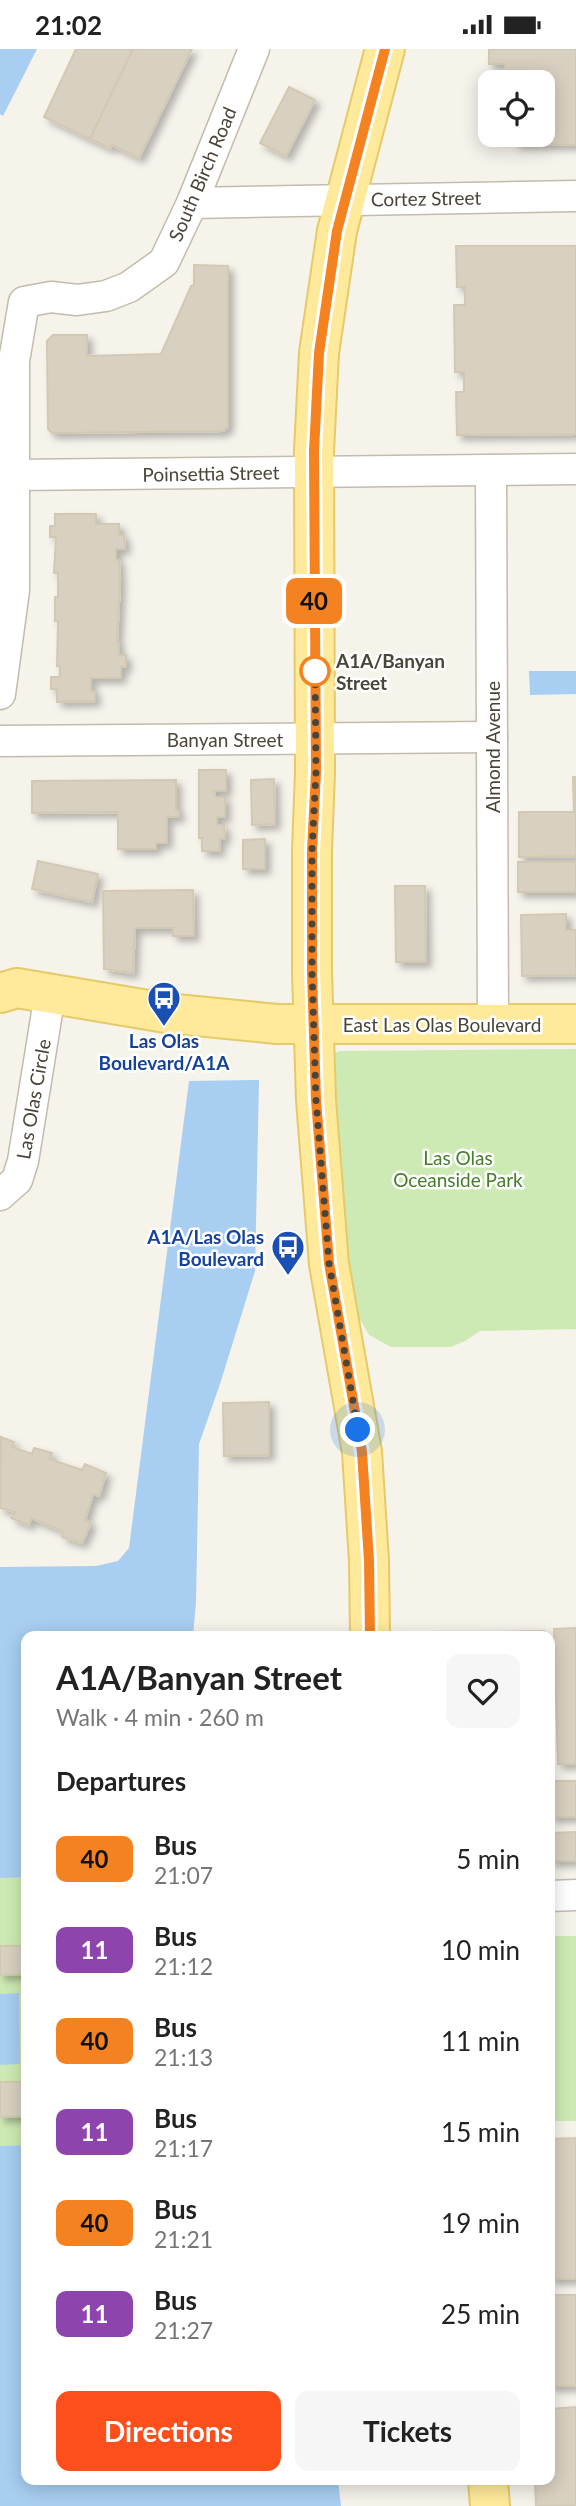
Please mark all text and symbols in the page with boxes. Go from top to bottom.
text: 21:02 [35,9,102,41]
map controls [478,70,555,147]
button: locate [478,70,555,147]
street label: South Birch Road [163,103,241,245]
street label: Cortez Street [371,186,482,210]
street label: Poinsettia Street [142,460,280,486]
line badge: 40 [282,578,346,624]
text: 40 [300,586,328,615]
place label: A1A/Banyan Street [335,649,445,694]
marker: A1A/Banyan Street [300,656,330,686]
street label: Almond Avenue [481,681,504,813]
street label: Banyan Street [167,728,283,751]
bus stop icon: Las Olas Boulevard/A1A [145,979,183,1028]
street label: East Las Olas Boulevard [343,1013,541,1036]
place label: Las Olas Boulevard/A1A [99,1029,230,1074]
street label: Las Olas Circle [11,1037,55,1161]
park label: Las Olas Oceanside Park [393,1146,523,1191]
place label: A1A/Las Olas Boulevard [146,1225,264,1270]
bus stop icon: A1A/Las Olas Boulevard [269,1228,307,1277]
your location [340,1412,375,1447]
button: heart [446,1654,520,1728]
text: A1A/Banyan Street [56,1657,342,1697]
text: Walk · 4 min · 260 m [56,1703,264,1731]
text: Departures [56,1765,186,1797]
text: Bus [154,1829,197,1861]
text: 5 min [456,1843,520,1875]
text: 40 [81,1844,108,1873]
text: 21:07 [154,1861,213,1889]
text: Bus [154,1920,197,1952]
text: 10 min [441,1934,520,1966]
text: 11 [81,1935,108,1964]
text: 21:12 [154,1952,213,1980]
text: Bus [154,2011,197,2043]
text: 11 min [441,2025,520,2057]
text: 40 [81,2026,108,2055]
text: 21:13 [154,2043,213,2071]
text: Bus [154,2102,197,2134]
text: 15 min [441,2116,520,2148]
text: 11 [81,2117,108,2146]
text: 21:17 [154,2134,213,2162]
text: Bus [154,2193,197,2225]
text: 19 min [441,2207,520,2239]
text: 40 [81,2208,108,2237]
text: 21:21 [154,2225,213,2253]
text: Bus [154,2284,197,2316]
text: 25 min [441,2298,520,2330]
text: 11 [81,2299,108,2328]
text: 21:27 [154,2316,213,2344]
button: Directions [56,2391,281,2471]
button: Tickets [295,2391,520,2471]

